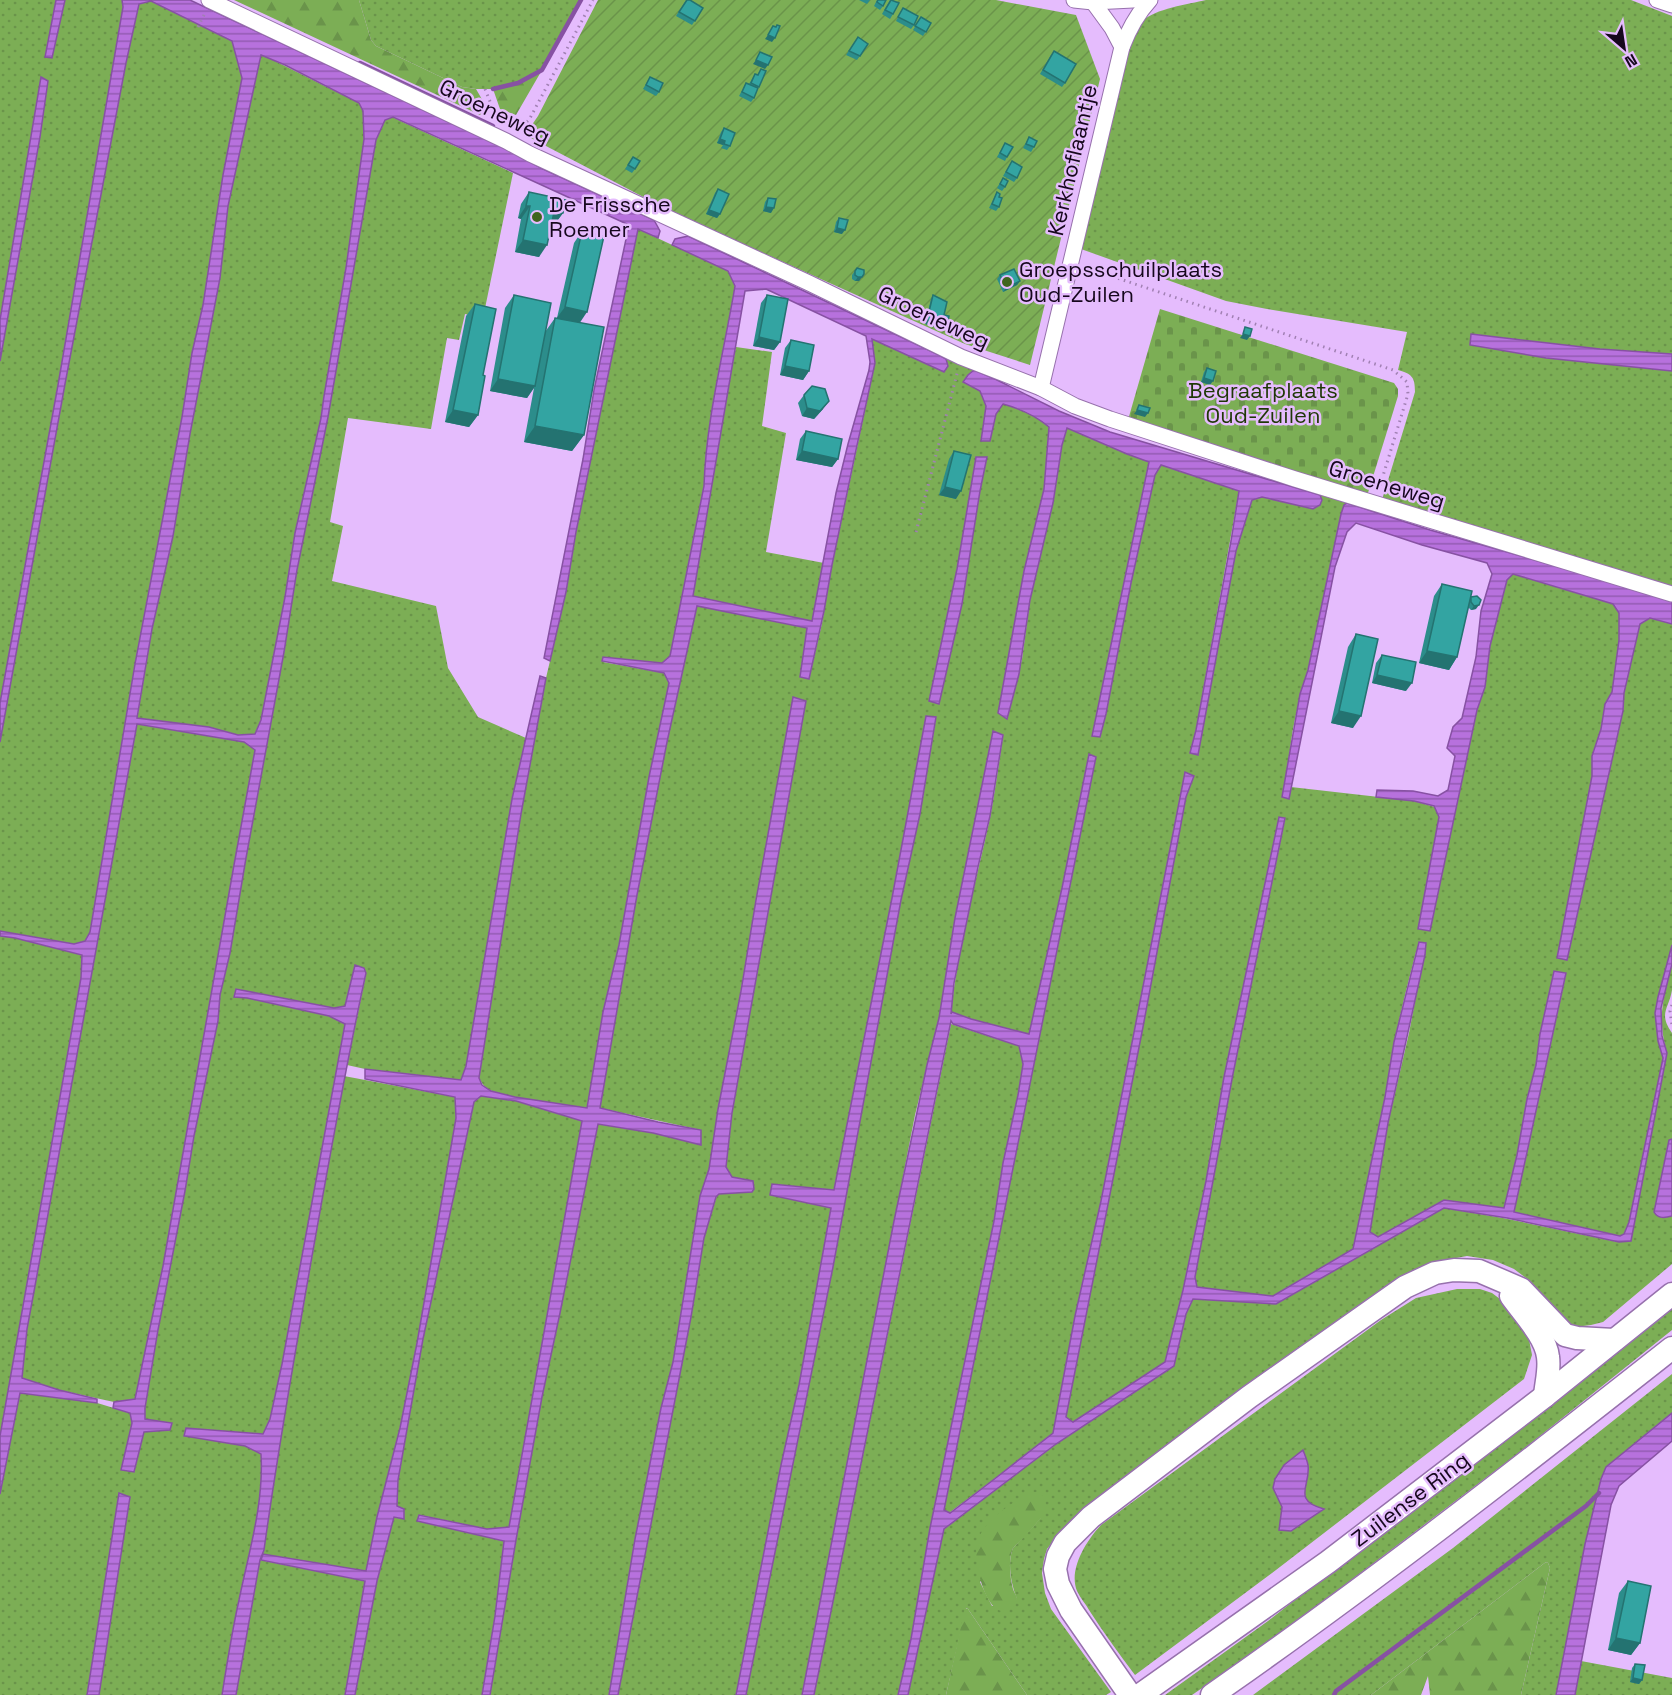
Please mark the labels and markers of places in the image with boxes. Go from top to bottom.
place label: De Frissche Roemer [549,190,671,243]
marker: De Frissche Roemer [530,210,544,224]
place label: Groepsschuilplaats Oud-Zuilen [1019,255,1222,308]
marker: Groepsschuilplaats Oud-Zuilen [1000,275,1014,289]

